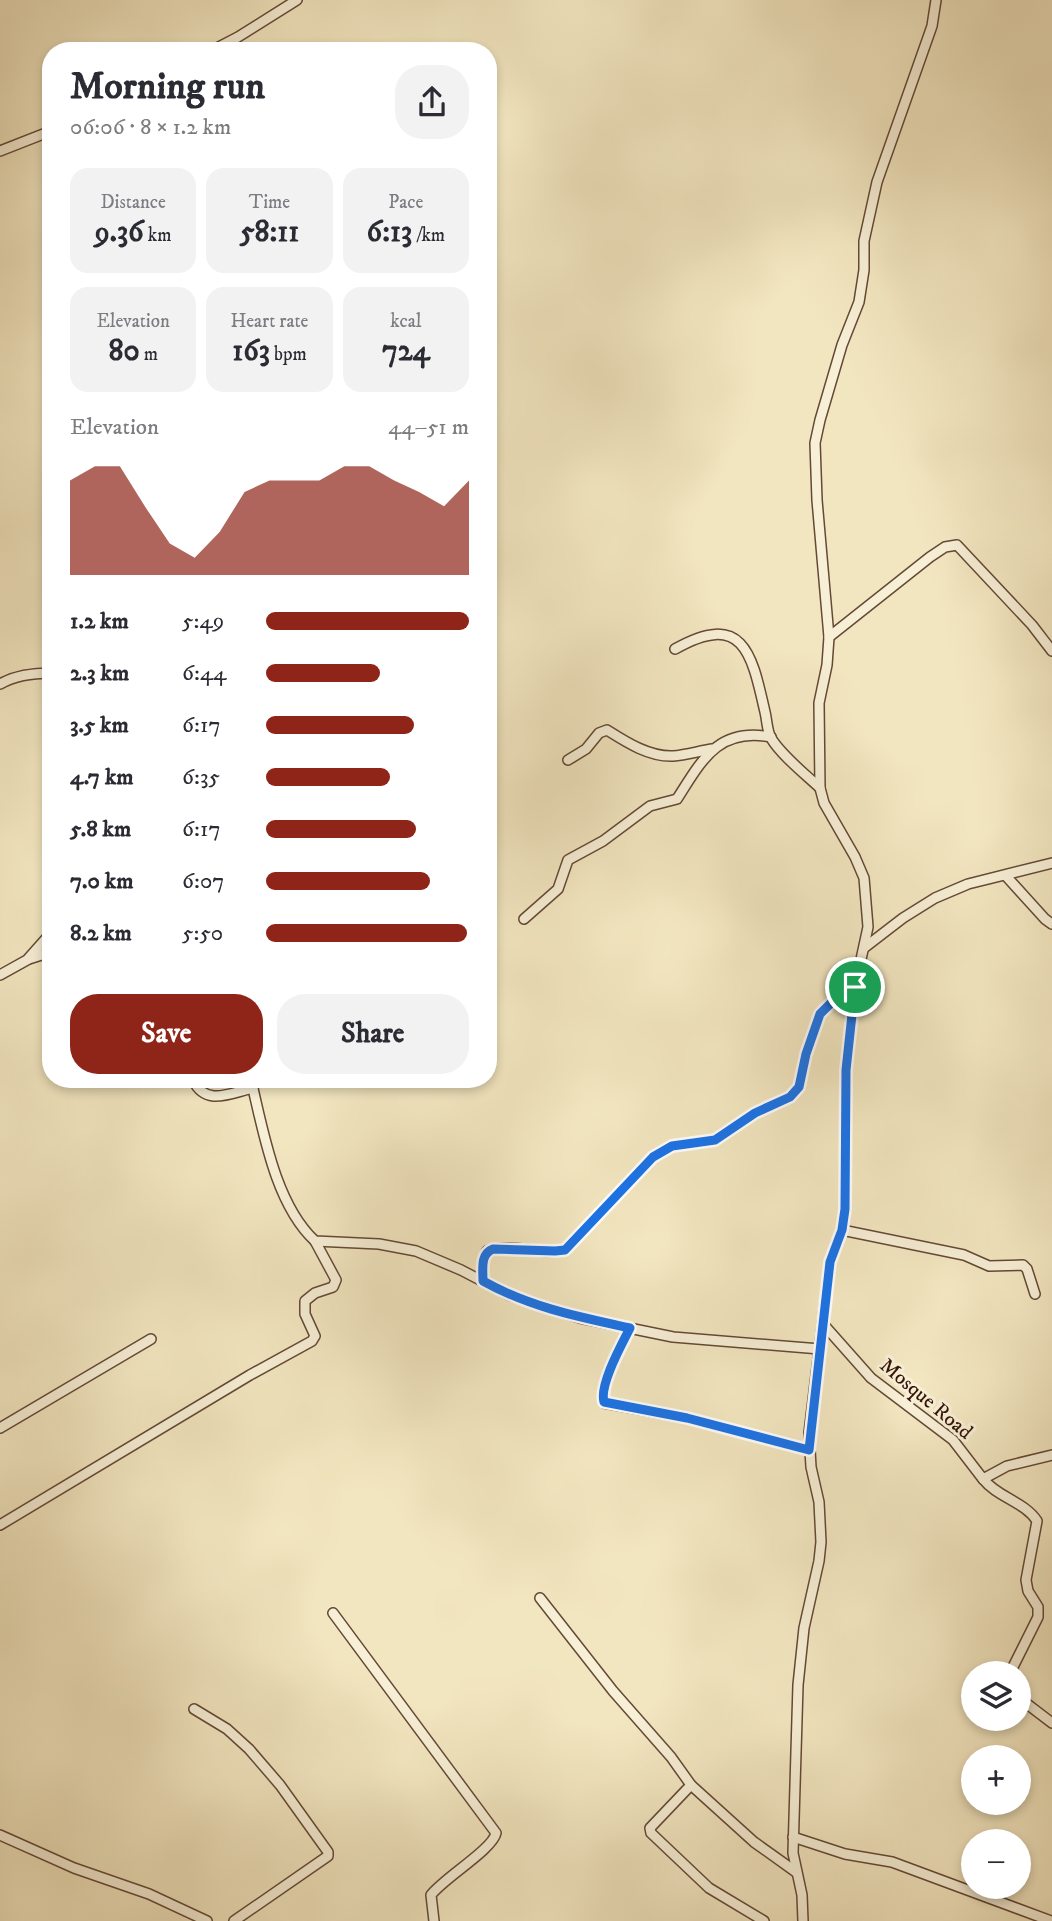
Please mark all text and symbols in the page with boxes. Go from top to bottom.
text: Morning run [70,63,265,111]
button: share [395,65,469,139]
text: 06:06 · 8 × 1.2 km [70,113,231,142]
text: Distance [100,191,166,214]
text: Time [249,191,290,214]
text: Pace [388,191,423,214]
text: 9.36 [95,214,144,251]
text: 58:11 [240,214,299,251]
text: 6:13 [367,214,412,251]
text: km [144,224,172,247]
text: /km [412,224,445,247]
text: Elevation [96,310,170,333]
text: Heart rate [231,310,308,333]
text: kcal [390,310,421,333]
text: 80 [108,333,140,370]
text: 163 [232,333,270,370]
text: 724 [382,333,430,370]
text: m [140,343,158,366]
text: bpm [270,343,307,366]
text: Elevation [70,413,159,442]
text: 44–51 m [388,413,469,442]
text: 1.2 km [70,607,129,636]
text: 5:49 [182,607,224,636]
text: 2.3 km [70,659,129,688]
text: 6:44 [182,659,226,688]
text: 3.5 km [70,711,129,740]
text: 6:17 [182,711,221,740]
text: 4.7 km [70,763,134,792]
text: 6:35 [182,763,220,792]
text: 5.8 km [70,815,131,844]
text: 6:17 [182,815,221,844]
text: 7.0 km [70,867,133,896]
text: 6:07 [182,867,224,896]
text: 8.2 km [70,919,132,948]
text: 5:50 [182,919,223,948]
pin [825,957,885,1017]
icon: arrive [836,968,874,1006]
button: Save [70,994,263,1074]
button: Share [277,994,469,1074]
street label: Mosque Road [874,1353,978,1446]
map controls [961,1661,1031,1899]
button: layers [961,1661,1031,1731]
button: + [961,1745,1031,1815]
button: − [961,1829,1031,1899]

